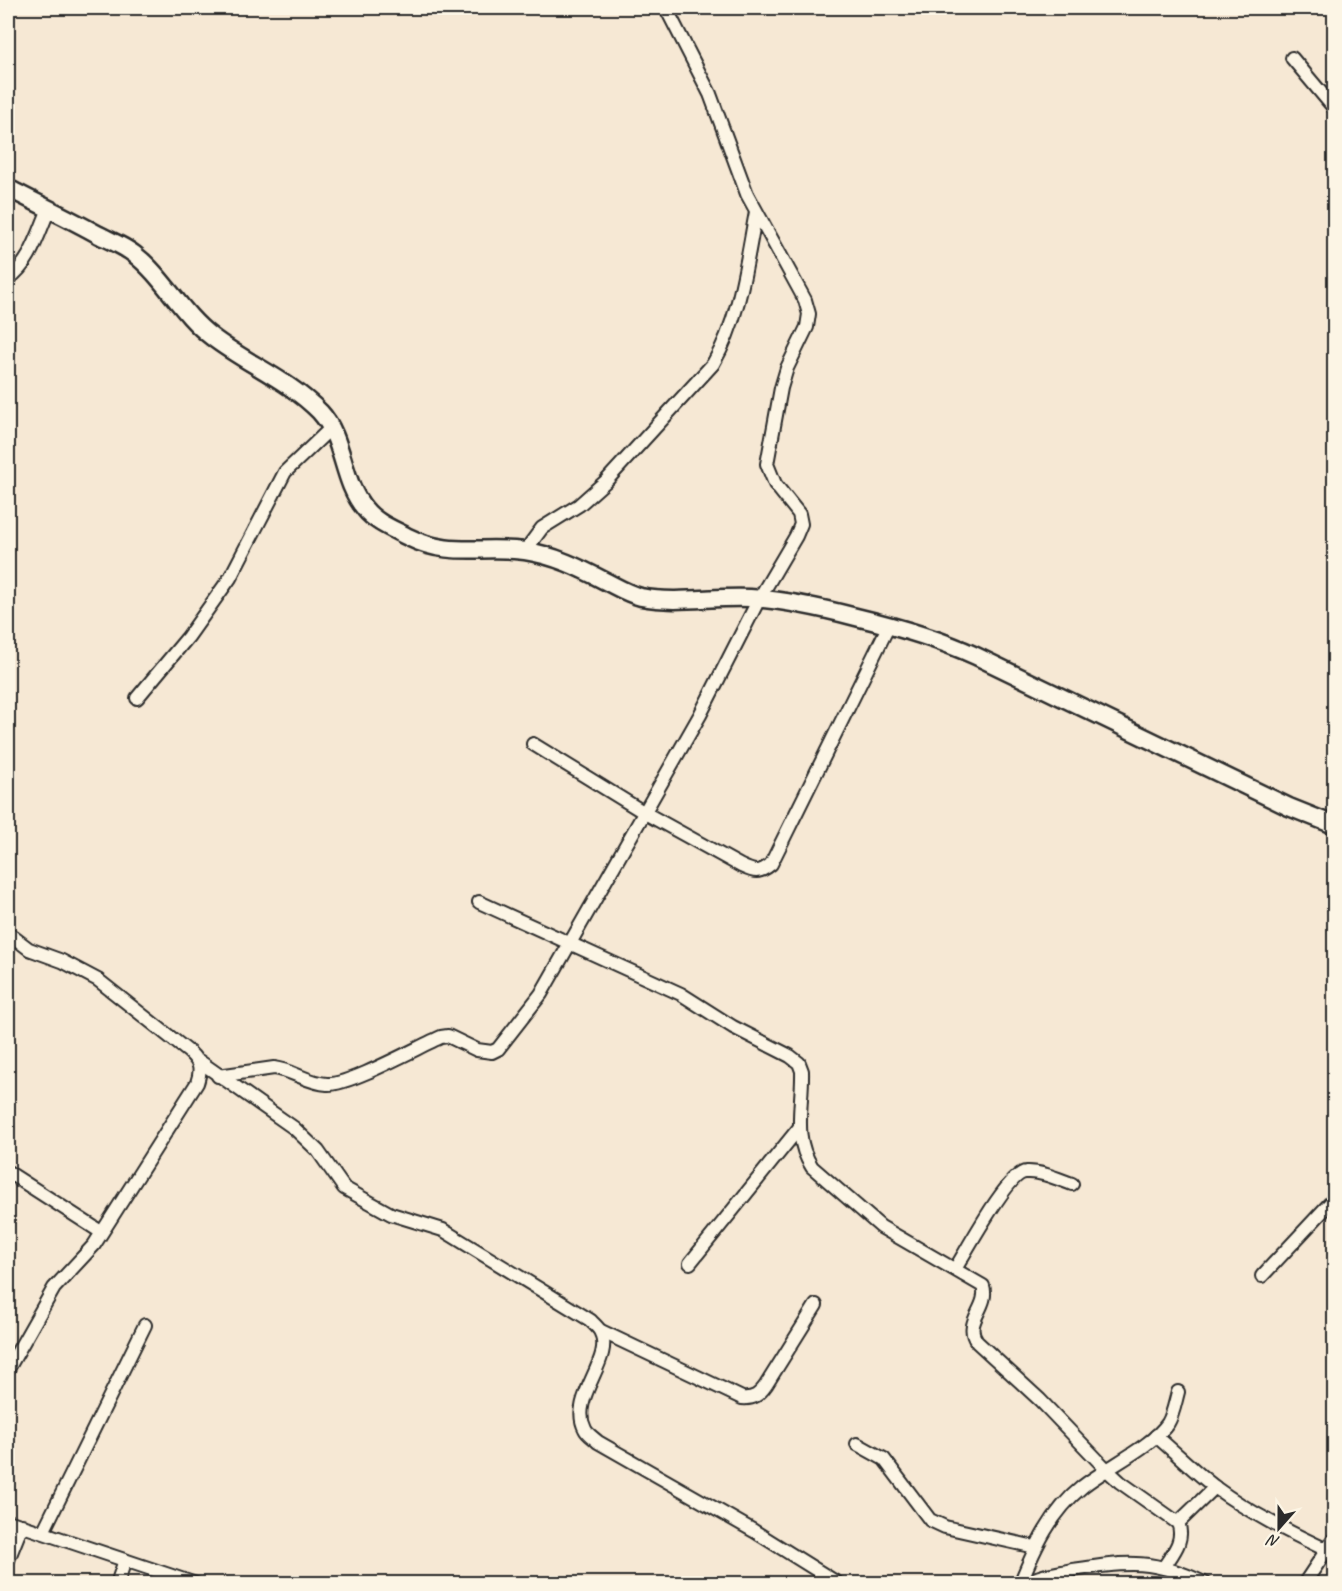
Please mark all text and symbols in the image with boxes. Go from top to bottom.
north arrow [1249,1498,1309,1558]
text: N [1263,1529,1282,1552]

